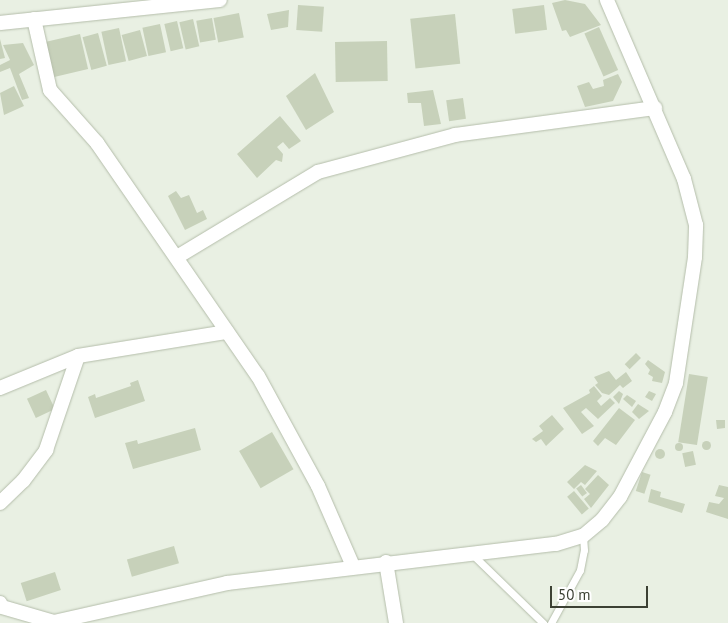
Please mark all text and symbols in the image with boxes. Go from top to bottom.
scale bar [553,576,650,608]
text: 50 m [558,585,591,604]

